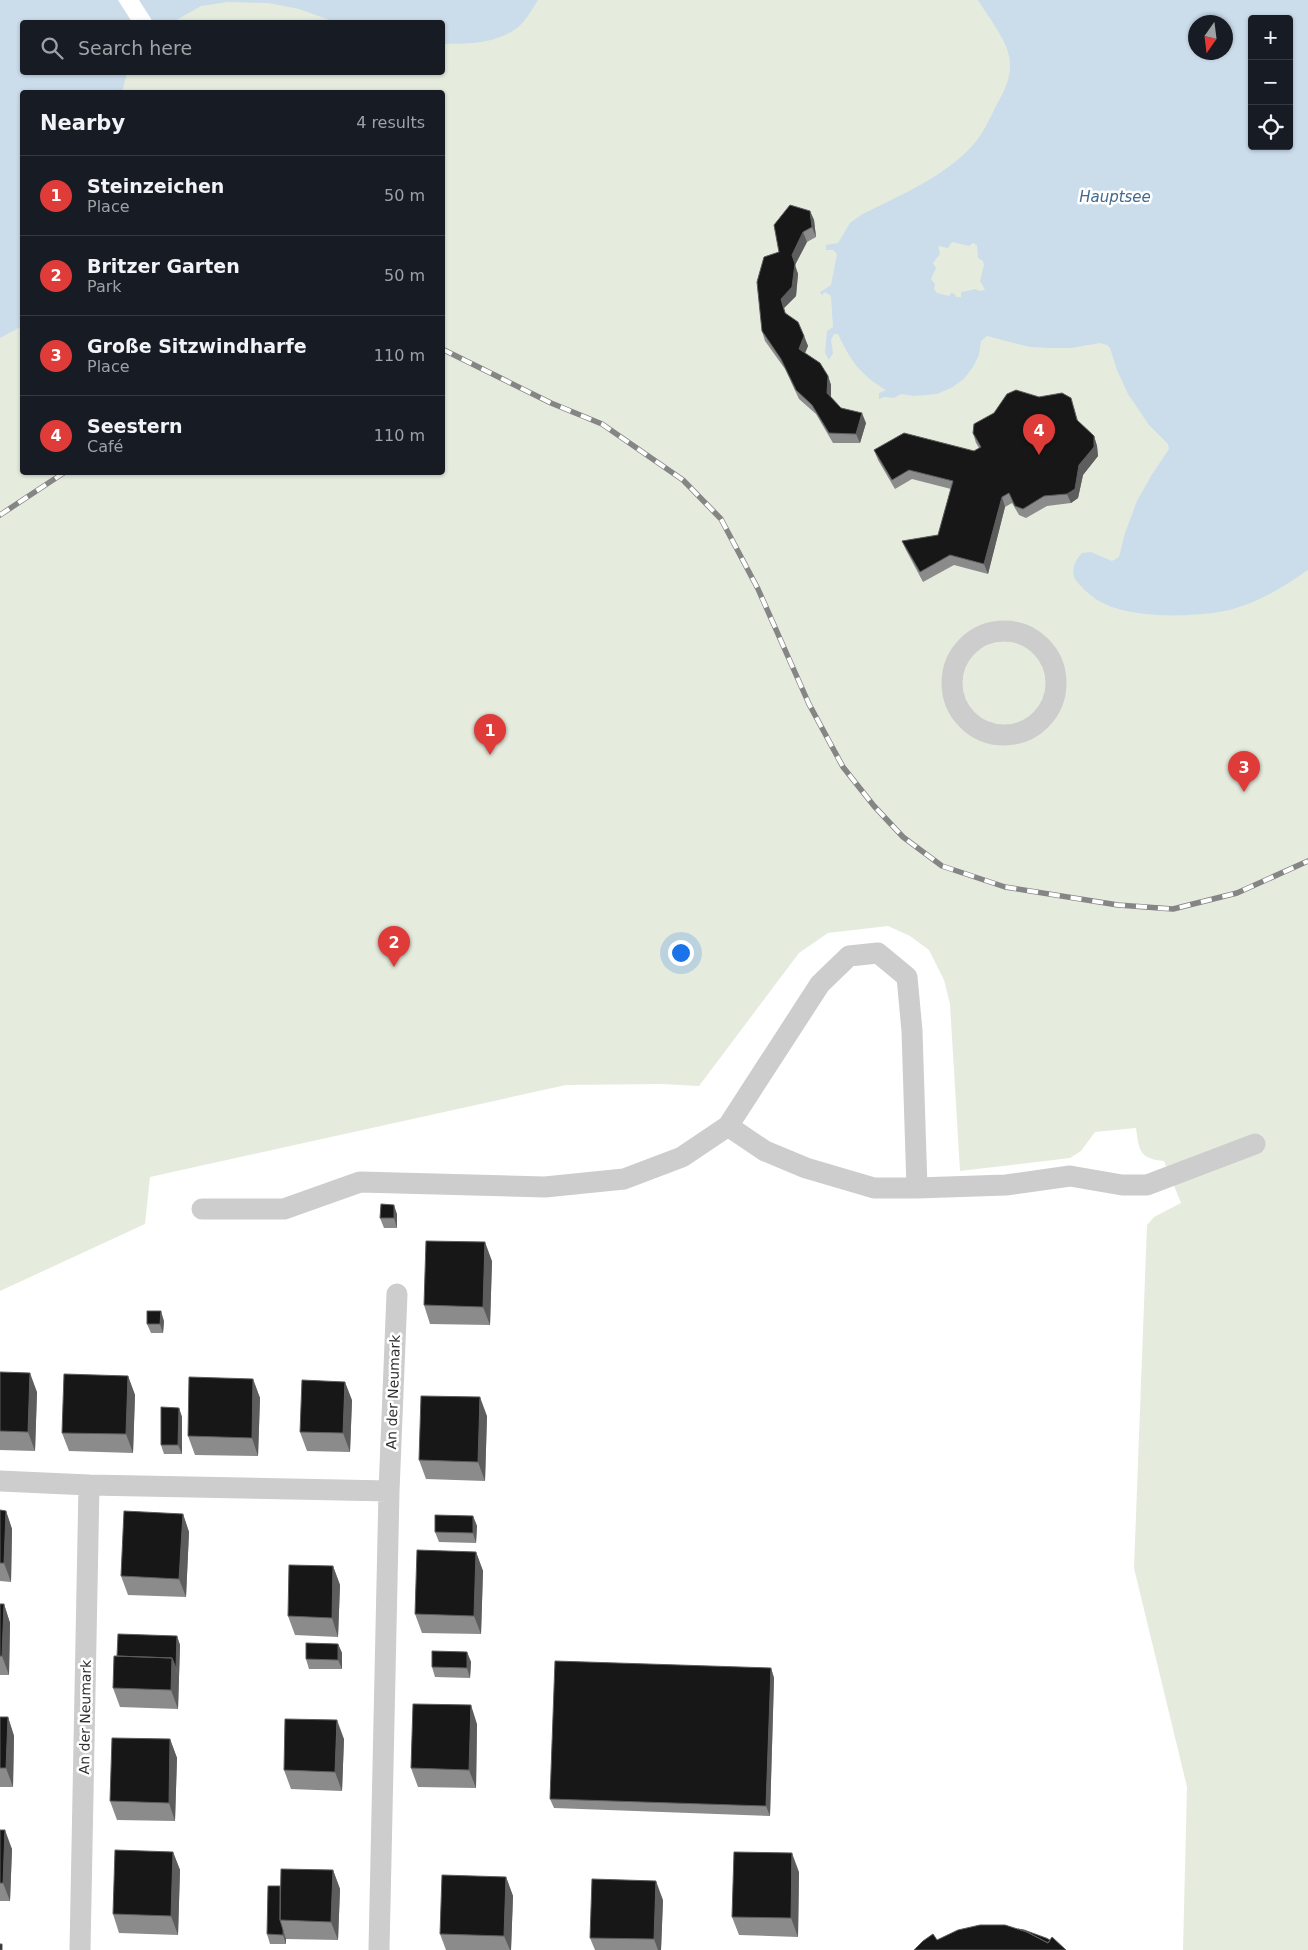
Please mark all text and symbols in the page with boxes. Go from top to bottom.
north arrow [1188,15,1233,60]
map controls [1248,15,1293,150]
button: + [1248,15,1293,60]
search box [20,20,445,75]
icon: search [38,34,66,62]
text: Search here [78,37,192,59]
button: − [1248,60,1293,105]
button: locate [1248,105,1293,150]
text: Nearby [40,111,125,135]
text: 4 results [356,113,425,132]
text: Steinzeichen [87,175,224,197]
text: 1 [50,186,62,205]
text: 50 m [384,186,425,205]
water label: Hauptsee [1079,188,1151,206]
text: Place [87,197,130,216]
text: Britzer Garten [87,255,240,277]
text: 2 [50,266,62,285]
text: 50 m [384,266,425,285]
text: Park [87,277,122,296]
text: Große Sitzwindharfe [87,335,307,357]
text: 3 [50,346,62,365]
text: 110 m [374,346,425,365]
text: Place [87,357,130,376]
pin: 4 [1023,414,1055,455]
text: Seestern [87,415,183,437]
text: 4 [50,426,62,445]
text: 110 m [374,426,425,445]
text: Café [87,437,123,456]
pin: 1 [474,714,506,755]
pin: 3 [1228,751,1260,792]
pin: 2 [378,926,410,967]
your location [668,940,694,966]
street label: An der Neumark [383,1334,403,1450]
street label: An der Neumark [76,1659,94,1774]

